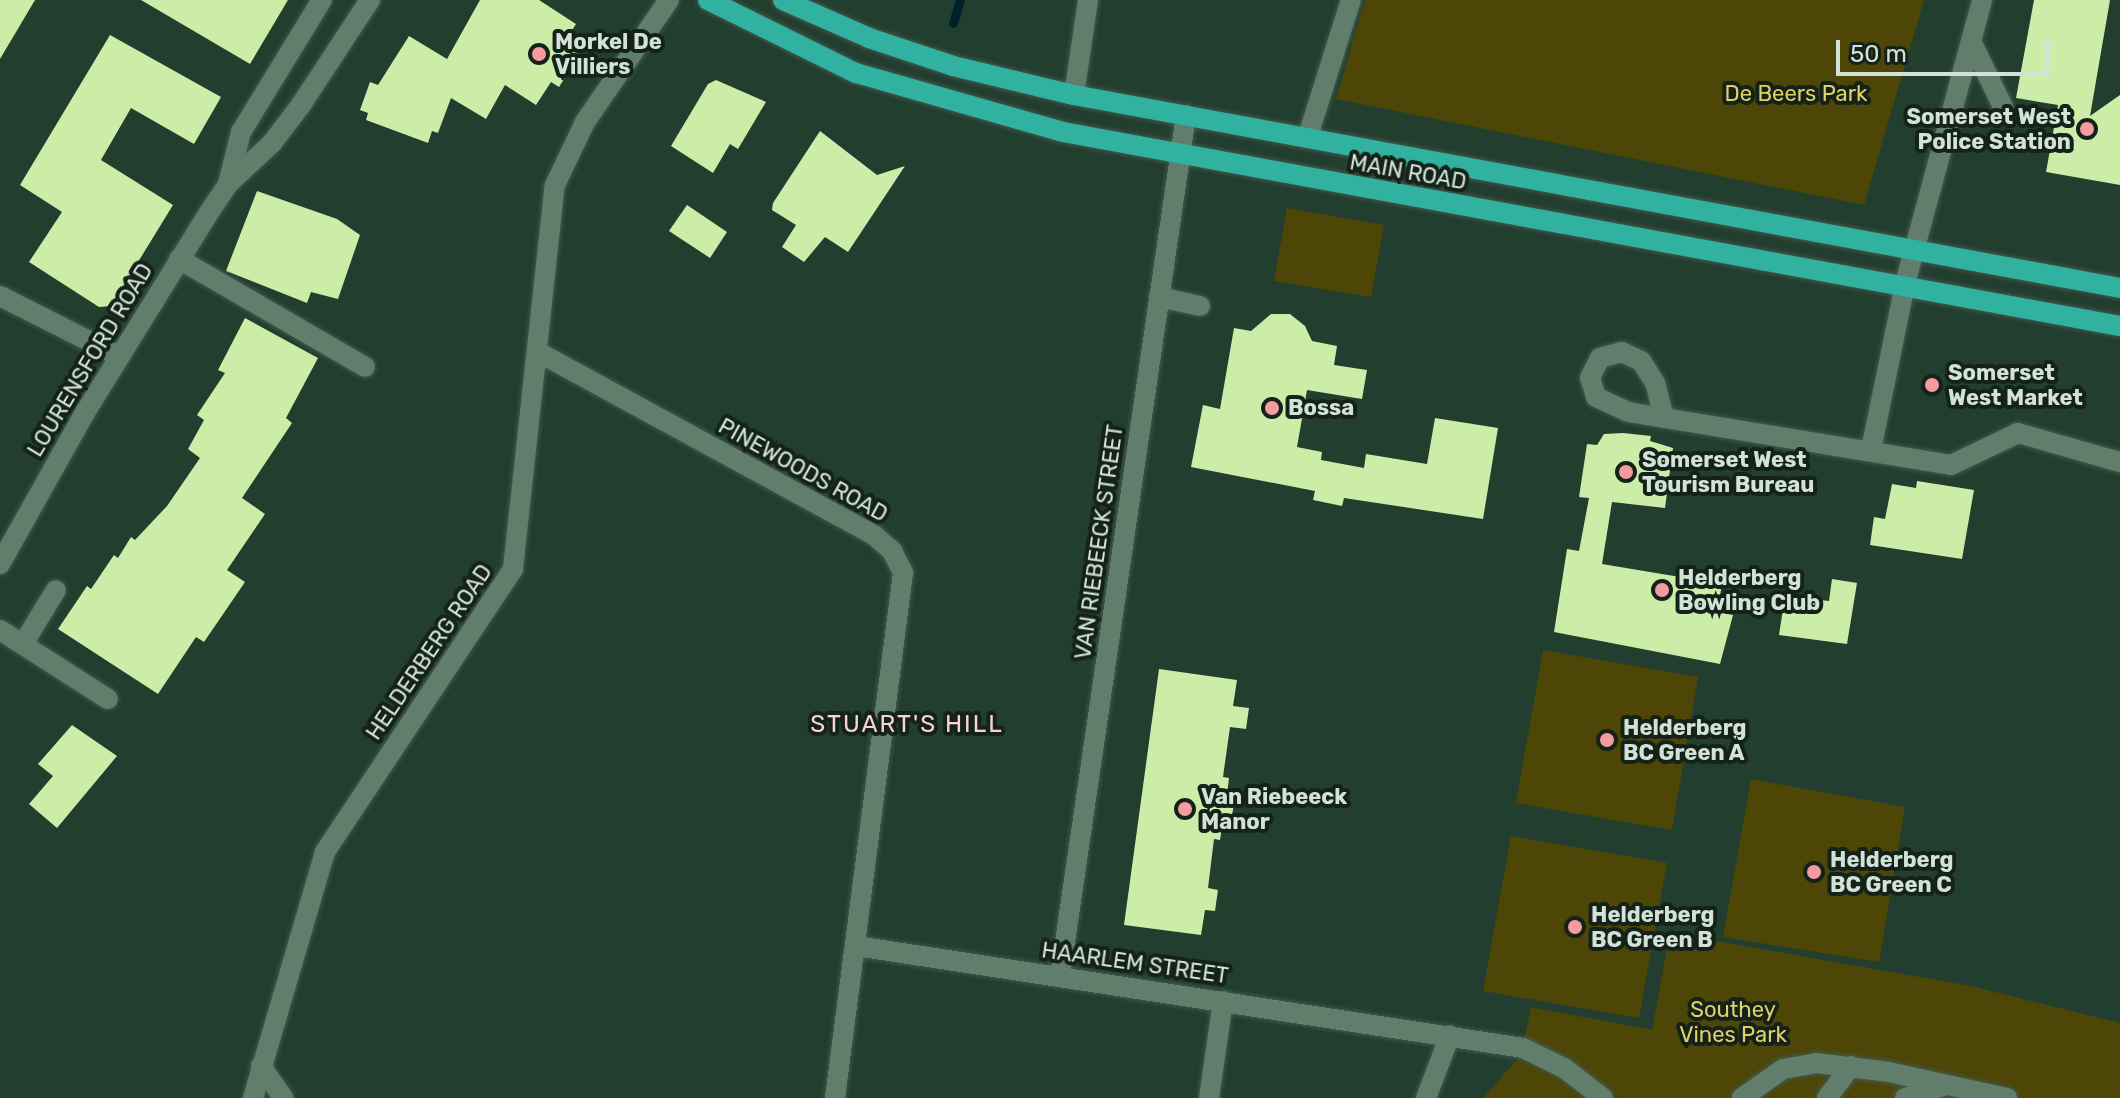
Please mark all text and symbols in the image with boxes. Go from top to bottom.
scale bar [1840,24,2054,74]
place label: Morkel De Villiers [555,28,662,80]
text: 50 m [1850,40,1907,68]
marker: Morkel De Villiers [530,45,548,63]
park label: De Beers Park [1725,81,1867,107]
place label: Somerset West Police Station [1906,103,2071,154]
marker: Somerset West Police Station [2078,120,2096,138]
street label: MAIN ROAD [1348,149,1468,195]
street label: LOURENSFORD ROAD [22,259,158,461]
place label: Somerset West Market [1948,359,2083,410]
marker: Somerset West Market [1923,376,1941,394]
place label: Bossa [1288,395,1354,421]
marker: Bossa [1263,399,1281,417]
street label: PINEWOODS ROAD [714,413,892,527]
street label: VAN RIEBEECK STREET [1069,423,1129,661]
place label: Somerset West Tourism Bureau [1642,446,1814,498]
marker: Somerset West Tourism Bureau [1617,463,1635,481]
street label: HELDERBERG ROAD [360,559,498,745]
place label: Helderberg Bowling Club [1678,564,1820,616]
marker: Helderberg Bowling Club [1653,581,1671,599]
district label: STUART'S HILL [810,711,1004,739]
place label: Helderberg BC Green A [1623,714,1746,766]
marker: Helderberg BC Green A [1598,731,1616,749]
place label: Van Riebeeck Manor [1201,783,1347,834]
marker: Van Riebeeck Manor [1176,800,1194,818]
place label: Helderberg BC Green C [1830,846,1953,898]
marker: Helderberg BC Green C [1805,863,1823,881]
place label: Helderberg BC Green B [1591,901,1714,952]
marker: Helderberg BC Green B [1566,918,1584,936]
street label: HAARLEM STREET [1040,937,1230,989]
park label: Southey Vines Park [1679,996,1787,1048]

